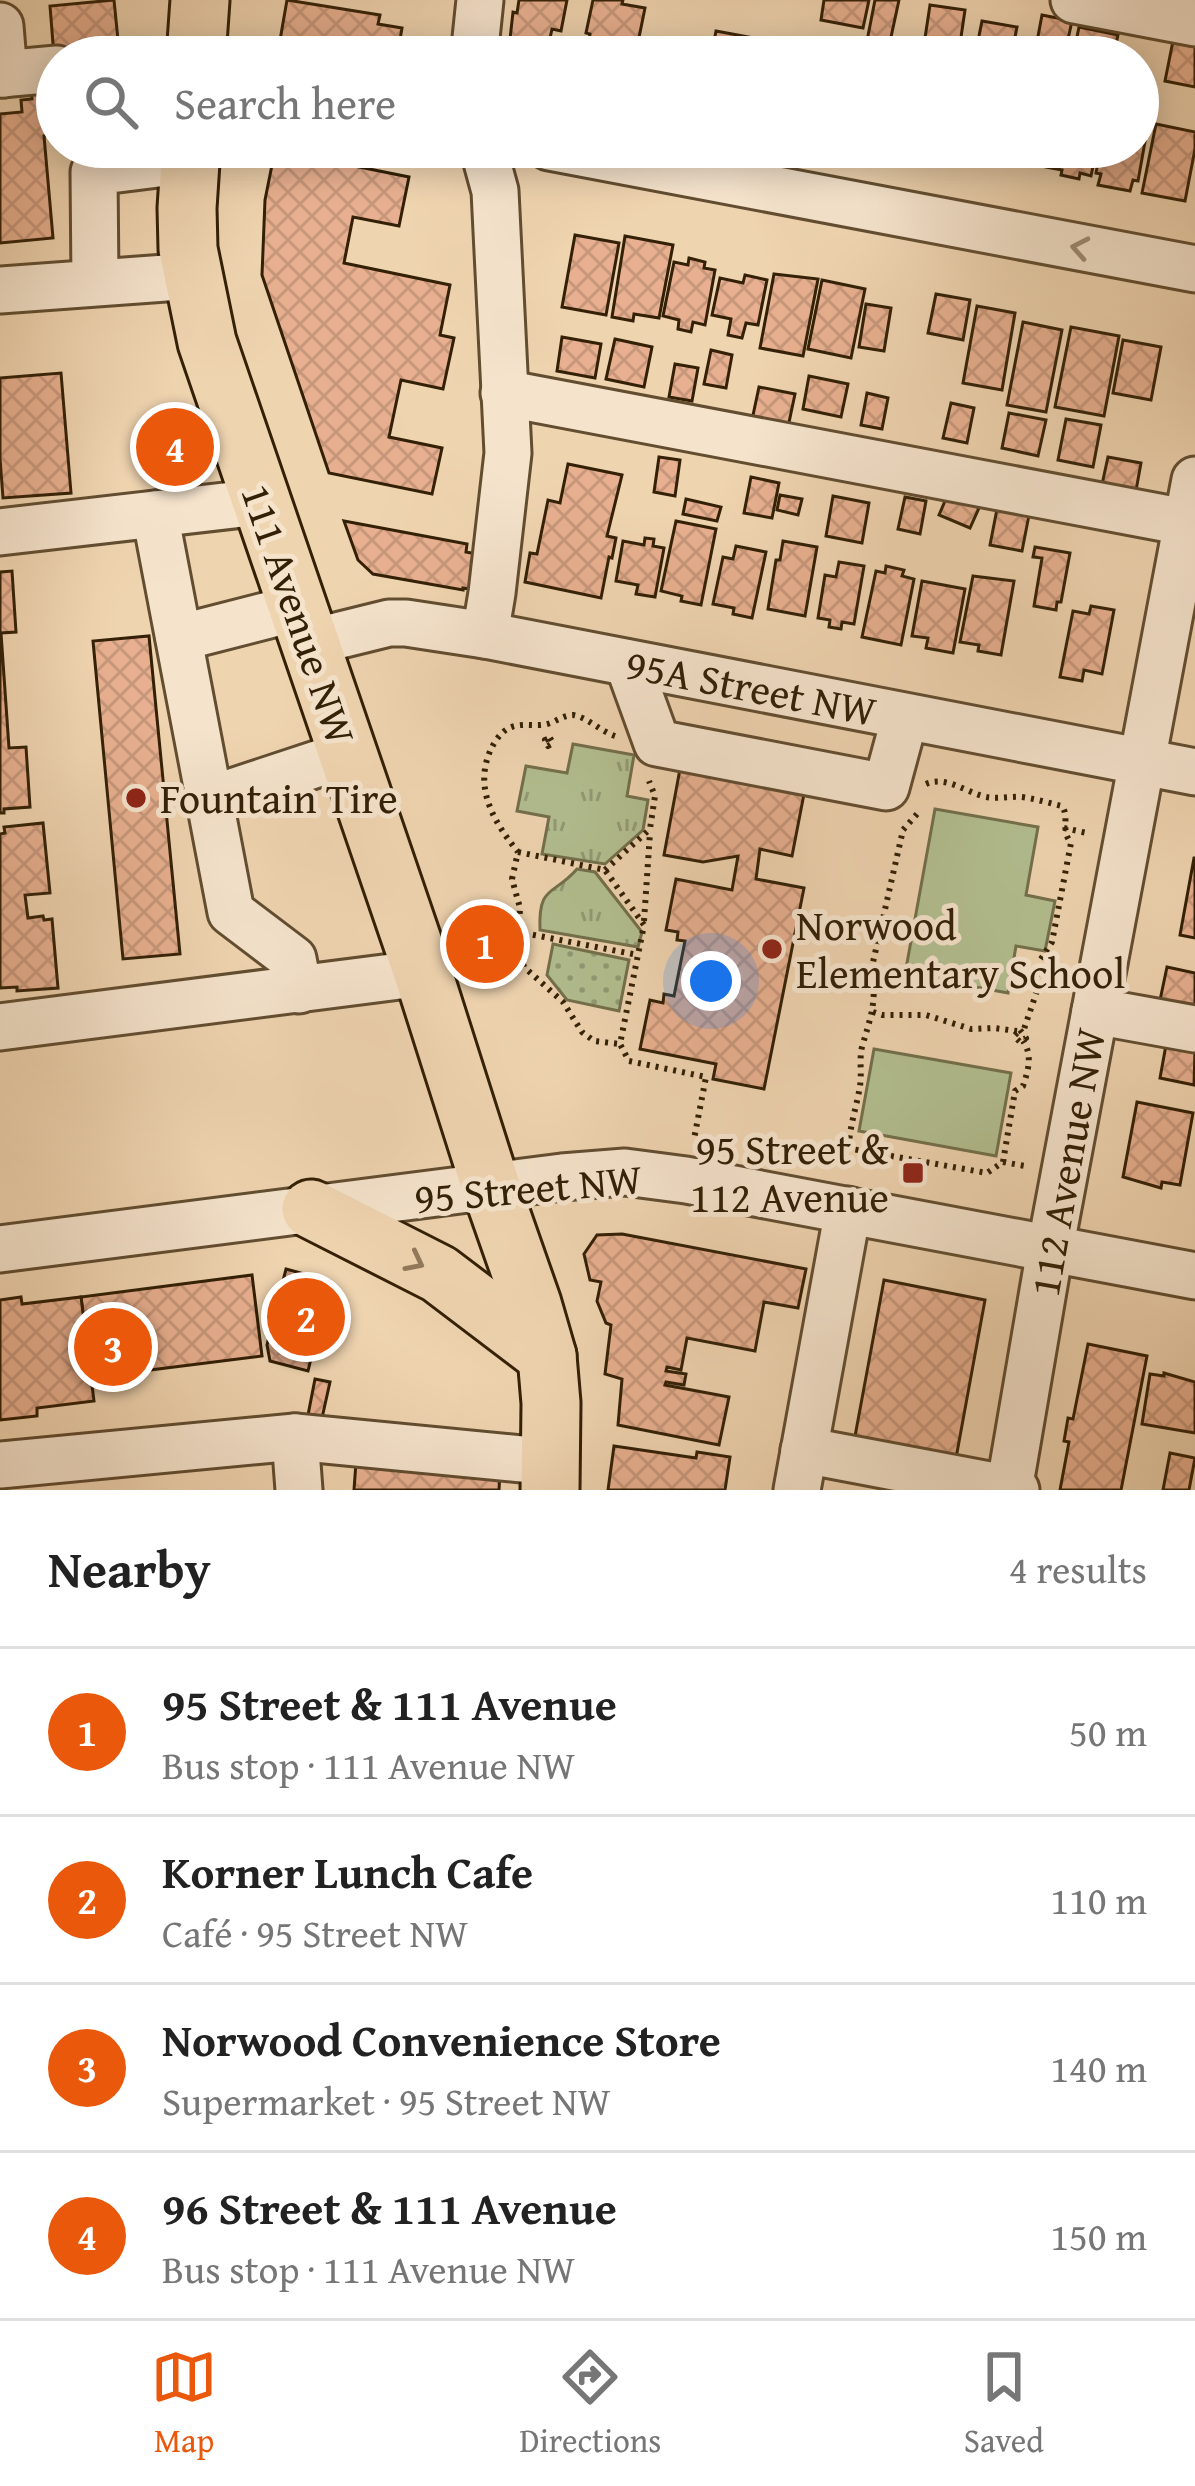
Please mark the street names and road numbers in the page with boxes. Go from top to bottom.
street label: 111 Avenue NW [226,476,373,752]
street label: 95A Street NW [621,632,882,741]
street label: 112 Avenue NW [1013,1023,1120,1301]
street label: 95 Street NW [412,1147,645,1228]

